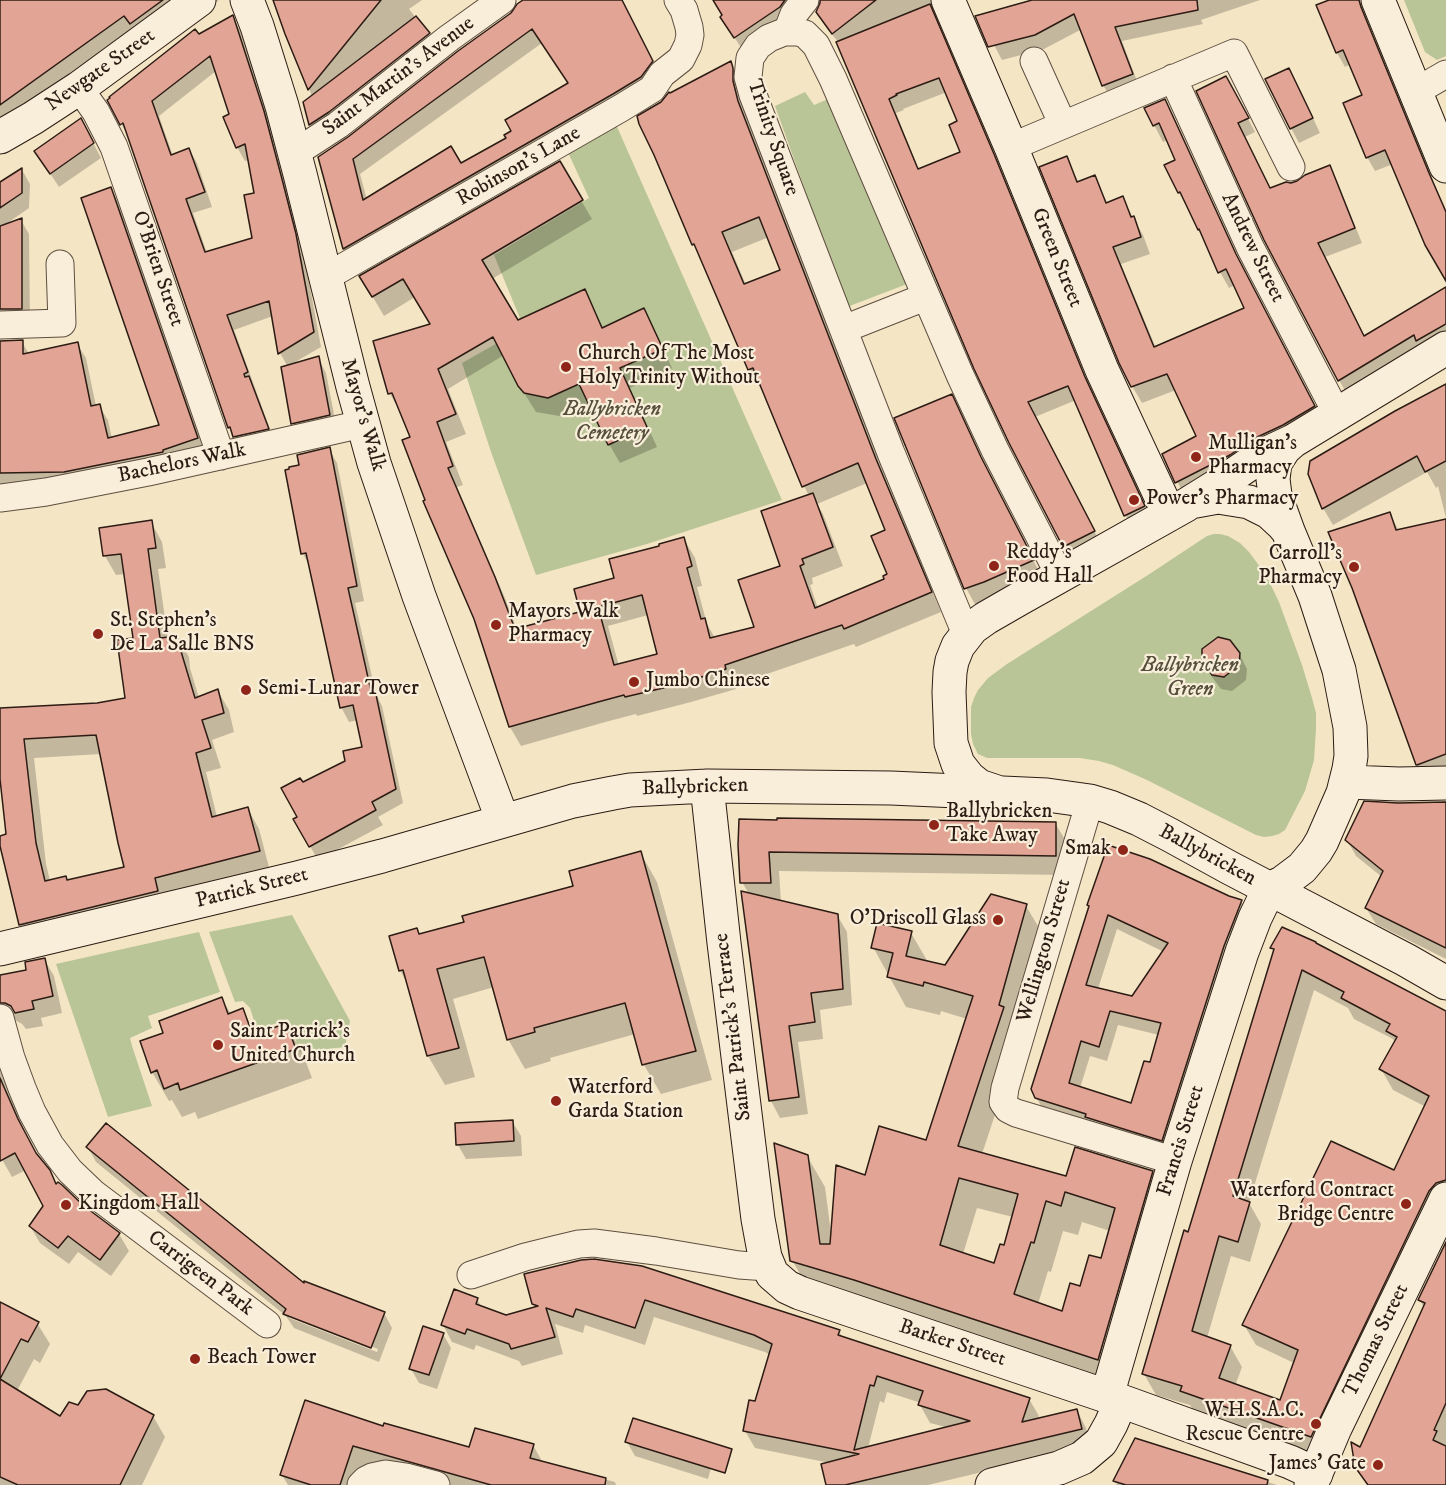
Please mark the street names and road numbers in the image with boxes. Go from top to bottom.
street label: Saint Martin's Avenue [318,12,480,142]
street label: Newgate Street [41,24,161,118]
street label: Trinity Square [740,76,804,200]
street label: Robinson's Lane [453,121,585,213]
street label: Andrew Street [1215,189,1289,307]
street label: Green Street [1025,205,1087,311]
street label: O'Brien Street [125,208,189,330]
street label: Mayor's Walk [334,356,390,474]
street label: Bachelors Walk [116,438,248,490]
street label: Ballybricken [641,774,749,802]
street label: Ballybricken [1154,820,1260,892]
street label: Patrick Street [193,863,311,915]
street label: Wellington Street [1012,876,1078,1026]
street label: Saint Patrick's Terrace [710,932,758,1122]
street label: Francis Street [1153,1082,1211,1200]
street label: Carrigeen Park [142,1226,258,1322]
street label: Thomas Street [1339,1280,1415,1402]
street label: Barker Street [895,1315,1009,1373]

